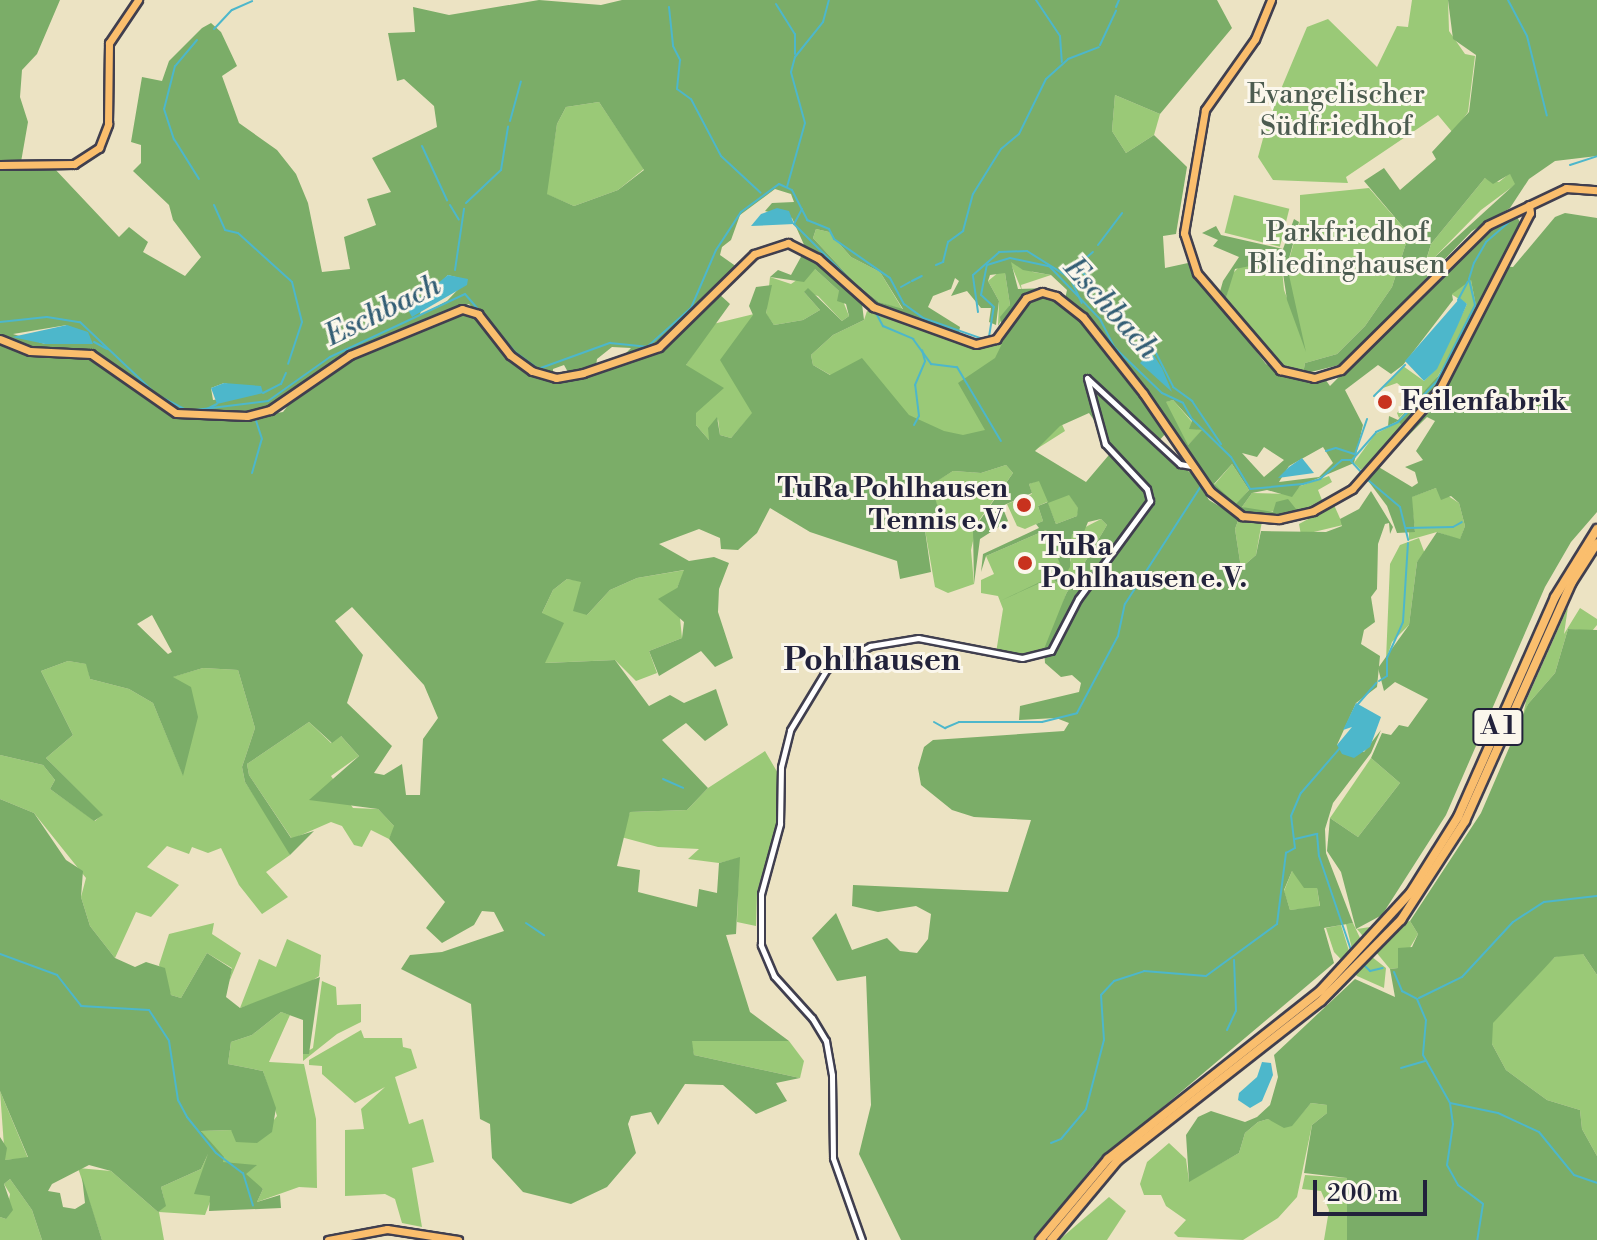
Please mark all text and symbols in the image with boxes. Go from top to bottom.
park label: Evangelischer Südfriedhof [1247,78,1425,144]
park label: Parkfriedhof Bliedinghausen [1248,216,1446,282]
water label: Eschbach [1056,251,1166,367]
water label: Eschbach [319,268,447,354]
place label: Feilenfabrik [1401,385,1567,419]
marker: Feilenfabrik [1376,393,1394,411]
place label: TuRa Pohlhausen Tennis e.V. [777,472,1008,538]
marker: TuRa Pohlhausen Tennis e.V. [1015,496,1033,514]
place label: TuRa Pohlhausen e.V. [1041,530,1247,596]
marker: TuRa Pohlhausen e.V. [1016,554,1034,572]
district label: Pohlhausen [784,641,960,679]
road number: A 1 [1472,705,1524,749]
scale bar [1317,1164,1431,1214]
text: 200 m [1327,1179,1398,1209]

